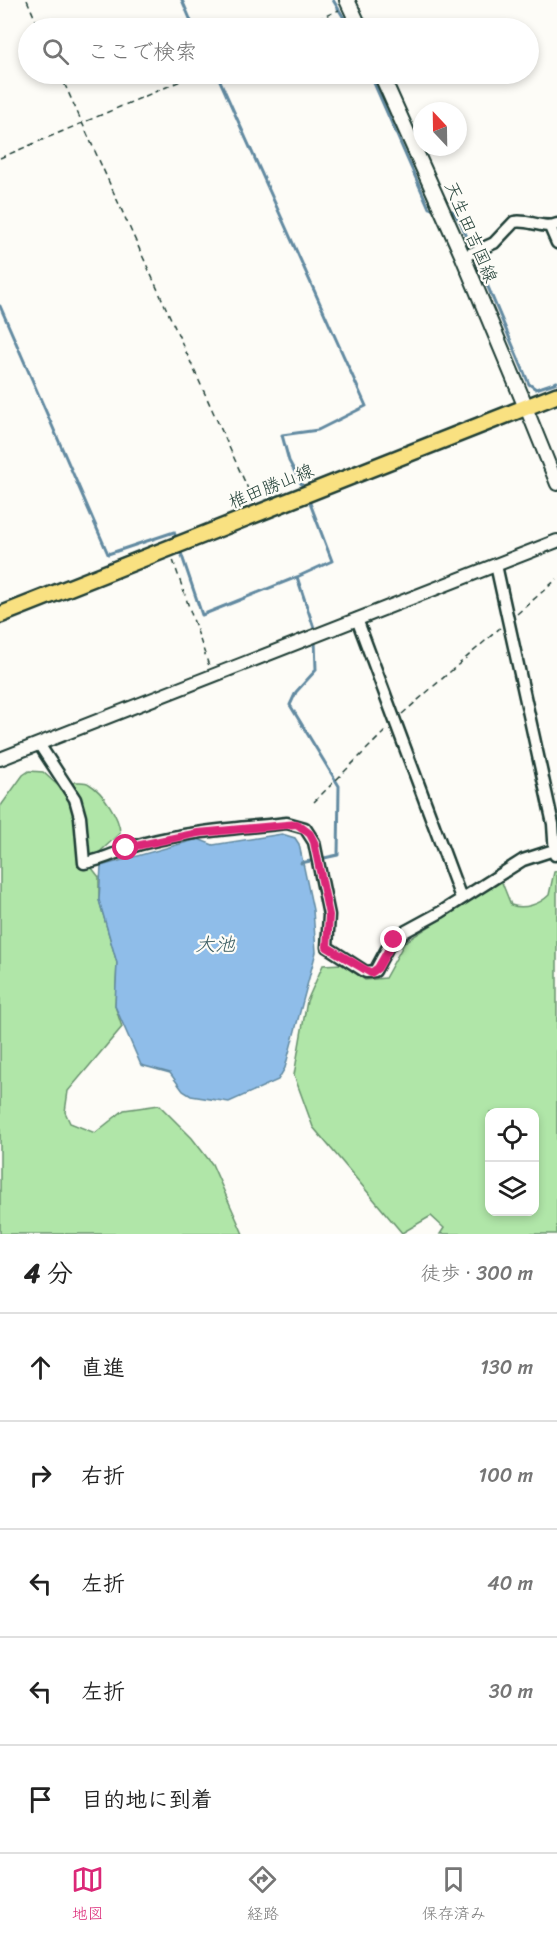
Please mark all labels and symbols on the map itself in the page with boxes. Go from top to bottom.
north arrow [413,102,467,156]
street label: 天生田吉国線 [435,176,507,288]
street label: 椎田勝山線 [223,454,319,518]
route start [112,834,138,860]
route end [380,926,406,952]
water label: 大池 [195,927,236,962]

